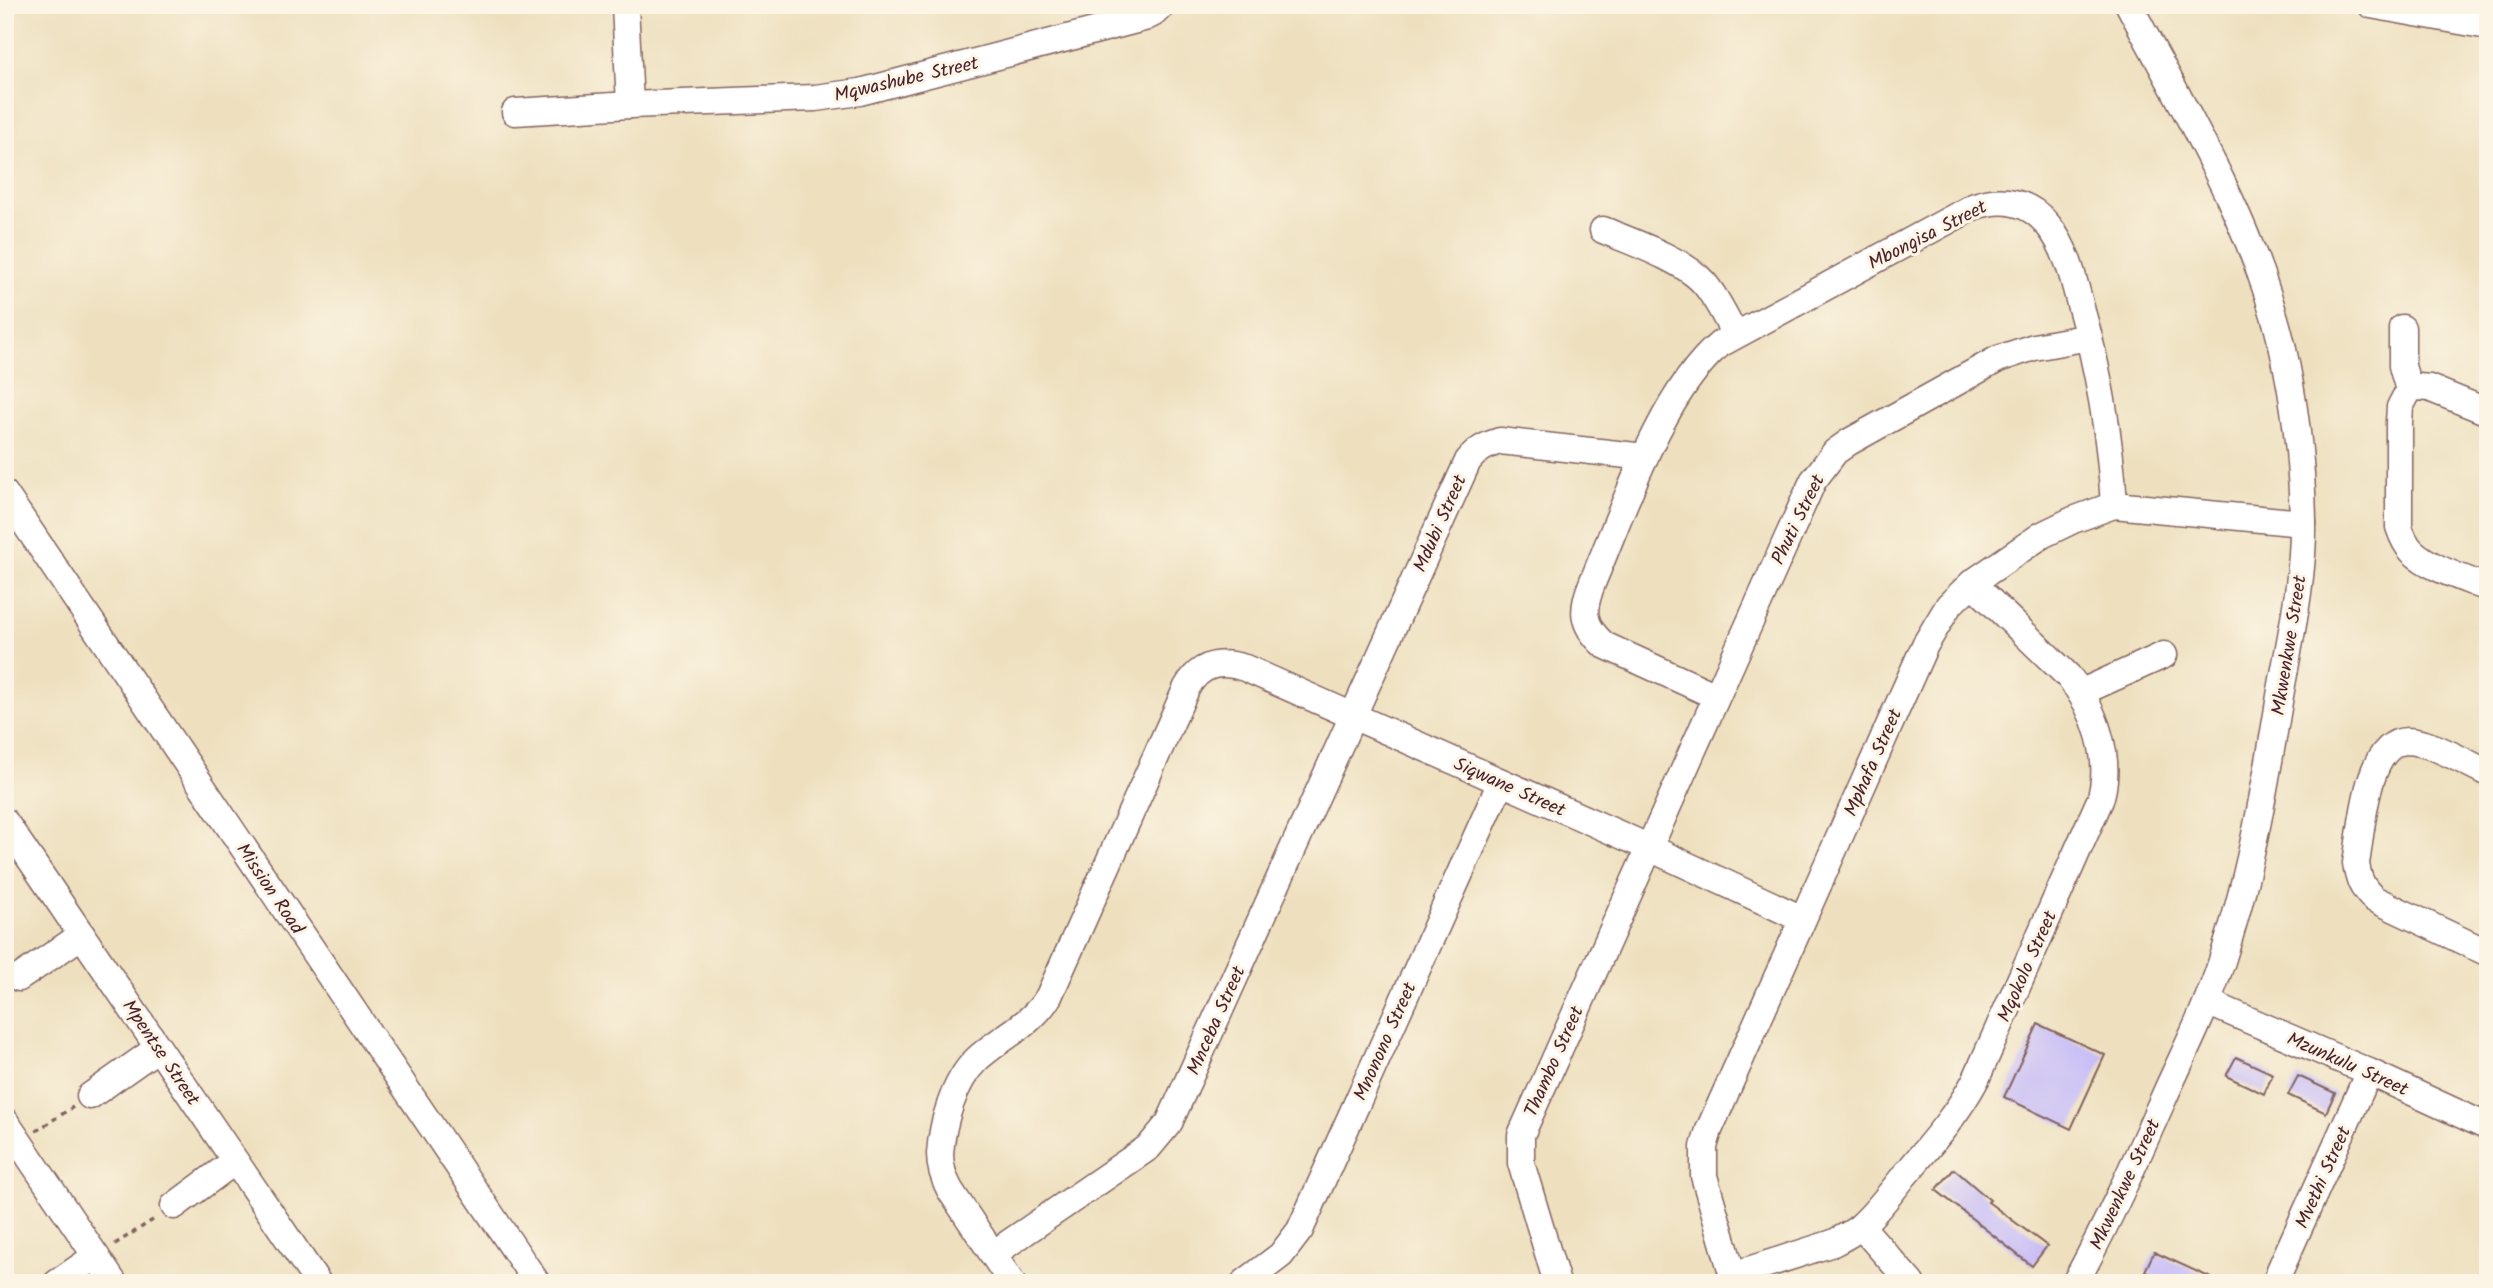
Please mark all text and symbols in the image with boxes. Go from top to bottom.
street label: Mqwashube Street [831,49,982,111]
street label: Mbongisa Street [1863,193,1993,279]
street label: Phuti Street [1764,469,1834,570]
street label: Mdubi Street [1406,470,1476,577]
street label: Mkwenkwe Street [2264,572,2316,717]
street label: Mphafa Street [1837,704,1911,821]
street label: Siqwane Street [1448,750,1571,826]
street label: Mission Road [228,837,311,941]
street label: Mqokolo Street [1990,906,2066,1027]
street label: Mnceba Street [1179,961,1255,1080]
street label: Mnonono Street [1346,977,1426,1106]
street label: Mpentse Street [114,994,207,1113]
street label: Thambo Street [1517,1001,1593,1122]
street label: Mzunkulu Street [2282,1025,2413,1105]
street label: Mkwenkwe Street [2082,1114,2170,1255]
street label: Mvethi Street [2288,1121,2360,1234]

